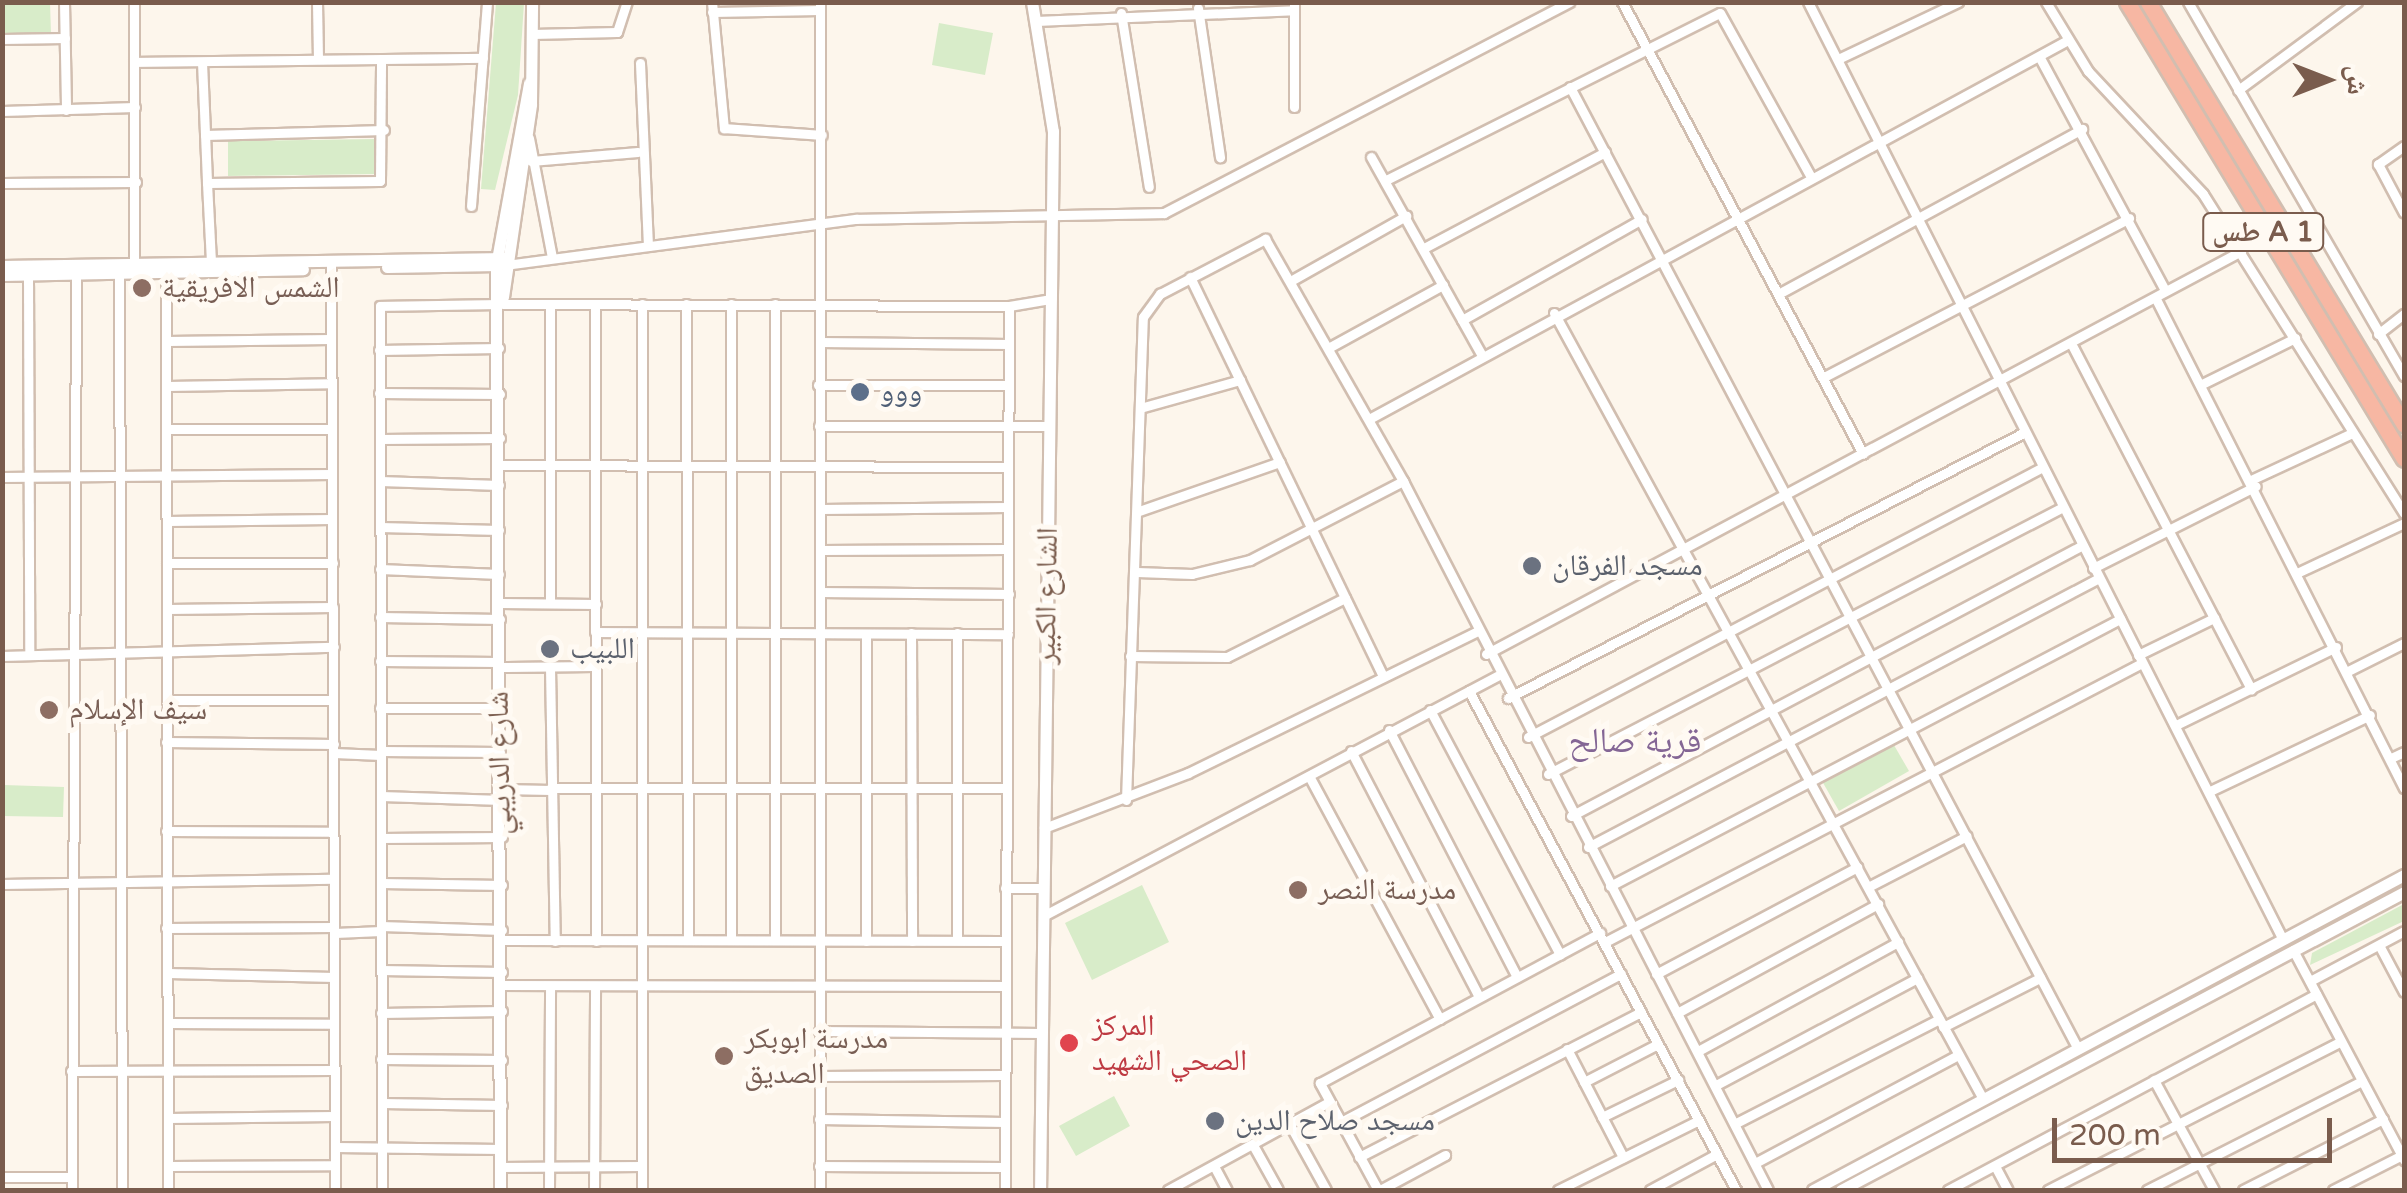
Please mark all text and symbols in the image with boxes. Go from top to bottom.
north arrow [2277,30,2377,130]
text: ش [2340,65,2374,95]
road number: طس A 1 [2200,209,2326,255]
place label: الشمس الافريقية [162,270,340,306]
marker: الشمس الافريقية [131,277,153,299]
place label: ووو [880,374,922,410]
marker: ووو [849,381,871,403]
street label: الشارع الكبير [1028,527,1066,665]
place label: مسجد الفرقان [1552,548,1703,584]
marker: مسجد الفرقان [1521,555,1543,577]
place label: اللبيب [570,631,635,667]
marker: اللبيب [539,638,561,660]
street label: شارع الدريبي [481,691,519,835]
place label: سيف الإسلام [69,692,207,728]
marker: سيف الإسلام [38,699,60,721]
district label: قرية صالح [1569,720,1701,762]
place label: مدرسة النصر [1318,872,1456,908]
marker: مدرسة النصر [1287,879,1309,901]
place label: المركز الصحي الشهيد [1092,1008,1247,1078]
place label: مدرسة ابوبكر الصديق [744,1021,888,1092]
marker: المركز الصحي الشهيد [1056,1030,1082,1056]
marker: مدرسة ابوبكر الصديق [713,1045,735,1067]
scale bar [2057,1098,2337,1160]
place label: مسجد صلاح الدين [1235,1103,1435,1139]
marker: مسجد صلاح الدين [1204,1110,1226,1132]
text: 200 m [2069,1117,2161,1154]

